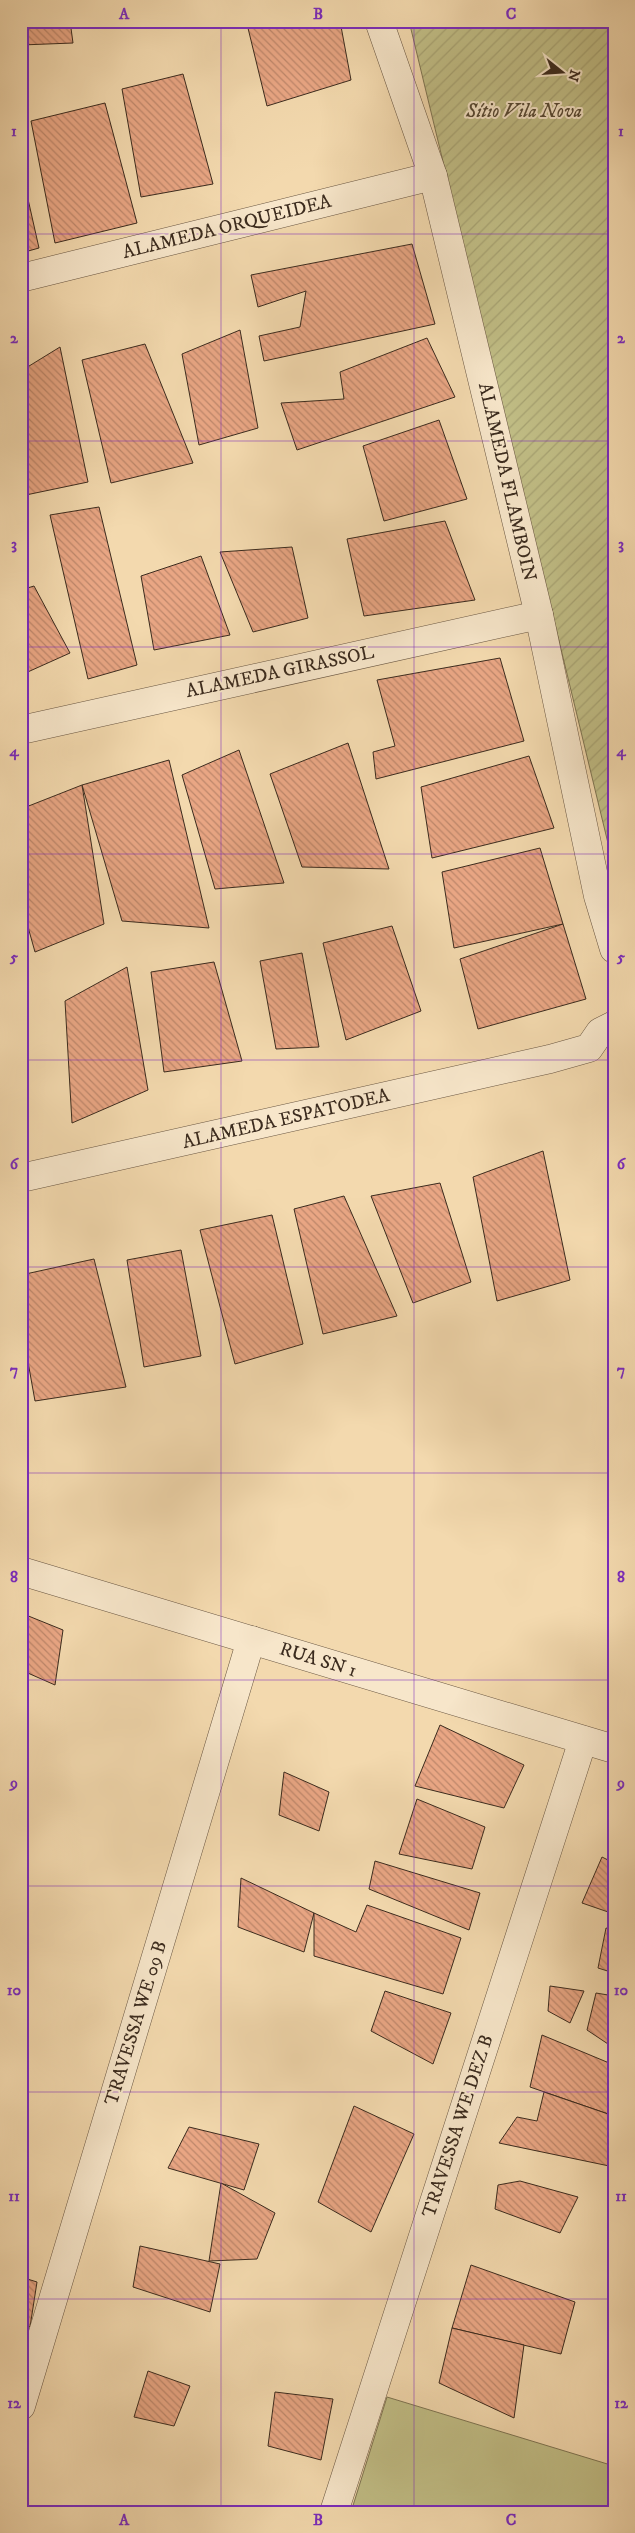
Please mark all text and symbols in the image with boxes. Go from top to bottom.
text: A [118,4,130,24]
text: B [313,4,323,24]
text: C [506,4,516,24]
north arrow [538,48,588,98]
text: N [563,67,584,84]
park label: Sítio Vila Nova [465,100,582,123]
text: 1 [11,121,17,141]
text: 1 [618,121,624,141]
street label: ALAMEDA ORQUEIDEA [120,190,335,264]
text: 2 [10,328,19,348]
text: 2 [617,328,626,348]
street label: ALAMEDA FLAMBOIN [473,381,541,583]
text: 3 [11,534,17,554]
text: 3 [618,534,624,554]
street label: ALAMEDA GIRASSOL [184,641,377,703]
text: 4 [8,741,19,761]
text: 4 [615,741,626,761]
text: 5 [9,947,18,967]
text: 5 [616,947,625,967]
street label: ALAMEDA ESPATODEA [180,1084,393,1154]
text: 6 [10,1154,20,1174]
text: 6 [617,1154,627,1174]
text: 7 [10,1360,18,1380]
text: 7 [617,1360,625,1380]
text: 8 [10,1567,18,1587]
text: 8 [617,1567,625,1587]
street label: RUA SN 1 [277,1637,359,1683]
text: 9 [9,1773,18,1793]
text: 9 [616,1773,625,1793]
street label: TRAVESSA WE 09 B [100,1938,172,2108]
text: 10 [7,1980,22,2000]
text: 10 [614,1980,629,2000]
street label: TRAVESSA WE DEZ B [418,2032,498,2220]
text: 11 [8,2186,20,2206]
text: 11 [615,2186,627,2206]
text: 12 [7,2393,22,2413]
text: 12 [614,2393,629,2413]
text: A [118,2510,130,2530]
text: B [313,2510,323,2530]
text: C [506,2510,516,2530]

